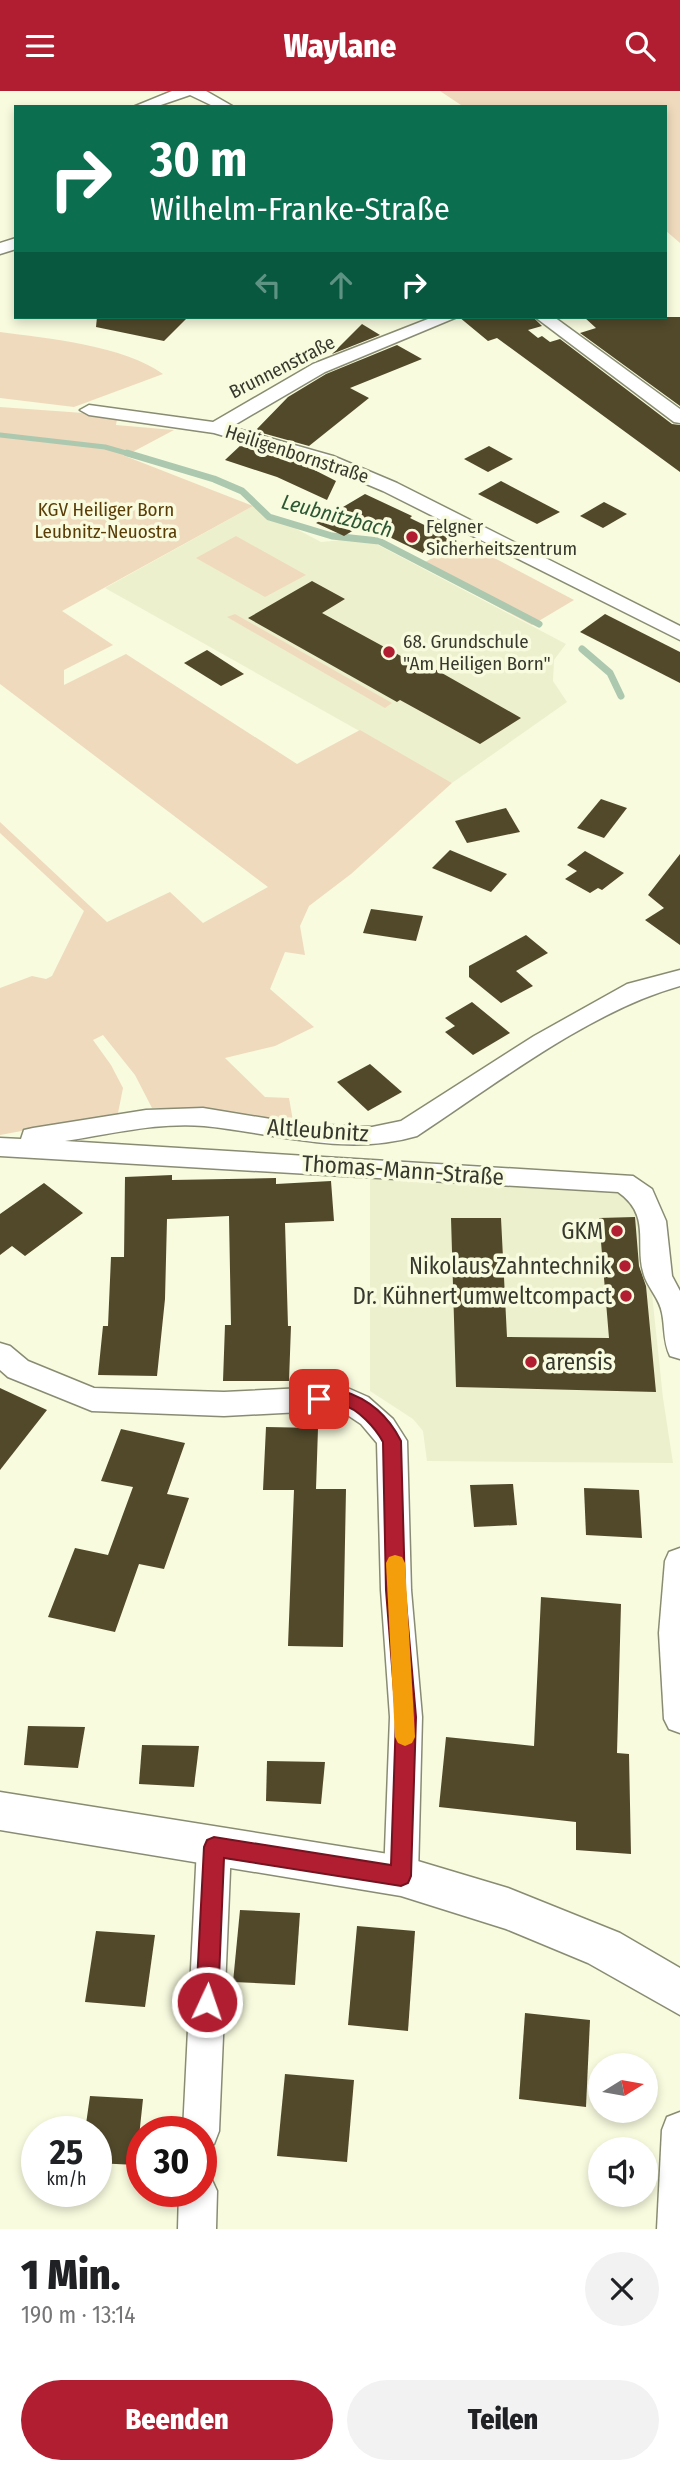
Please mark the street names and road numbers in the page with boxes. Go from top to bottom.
street label: Brunnenstraße [225,331,339,403]
street label: Heiligenbornstraße [222,420,372,488]
street label: Altleubnitz [266,1112,370,1148]
street label: Thomas-Mann-Straße [301,1149,505,1191]

